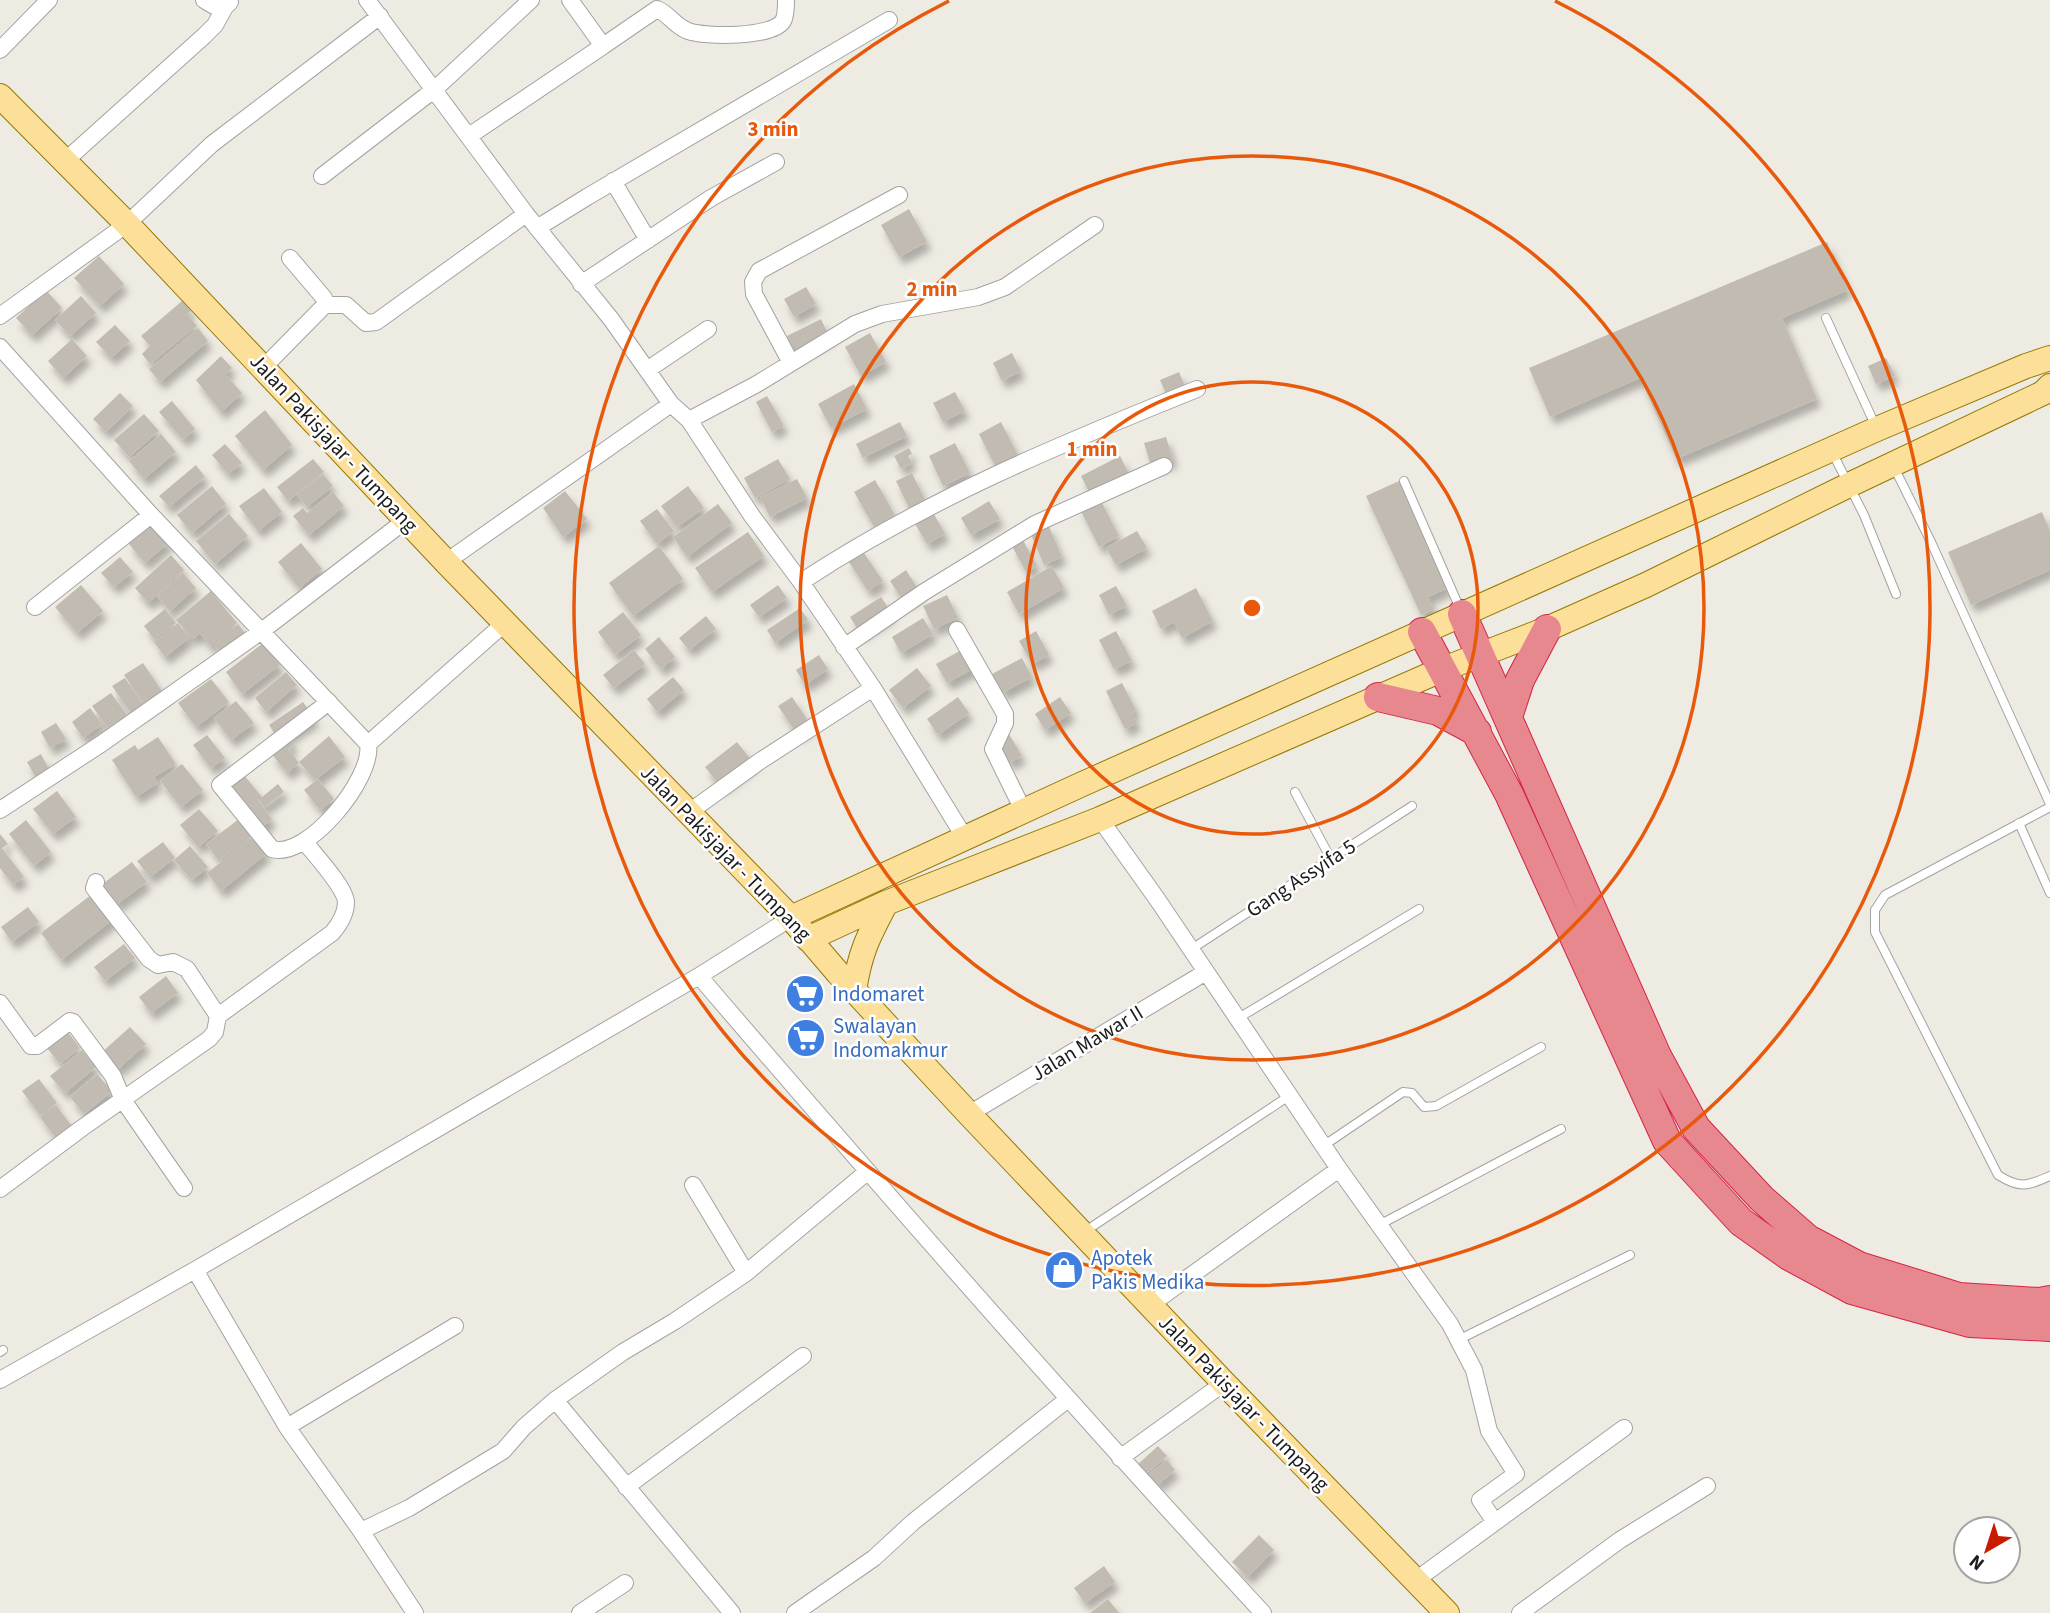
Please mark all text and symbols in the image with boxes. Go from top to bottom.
text: 3 min [747,114,799,144]
text: 2 min [906,274,958,304]
street label: Jalan Pakisjajar - Tumpang [243,347,425,540]
text: 1 min [1066,434,1118,464]
centre of rings [1240,596,1264,620]
street label: Jalan Pakisjajar - Tumpang [634,758,819,948]
street label: Gang Assyifa 5 [1240,831,1362,925]
supermarket icon: Indomaret [784,973,826,1015]
place label: Indomaret [832,979,924,1009]
street label: Jalan Mawar II [1025,998,1149,1088]
place label: Swalayan Indomakmur [833,1011,948,1065]
supermarket icon: Swalayan Indomakmur [785,1017,827,1059]
place label: Apotek Pakis Medika [1091,1243,1204,1297]
shop icon: Apotek Pakis Medika [1043,1249,1085,1291]
street label: Jalan Pakisjajar - Tumpang [1152,1308,1337,1498]
north arrow [1952,1515,2022,1585]
text: N [1964,1548,1991,1577]

